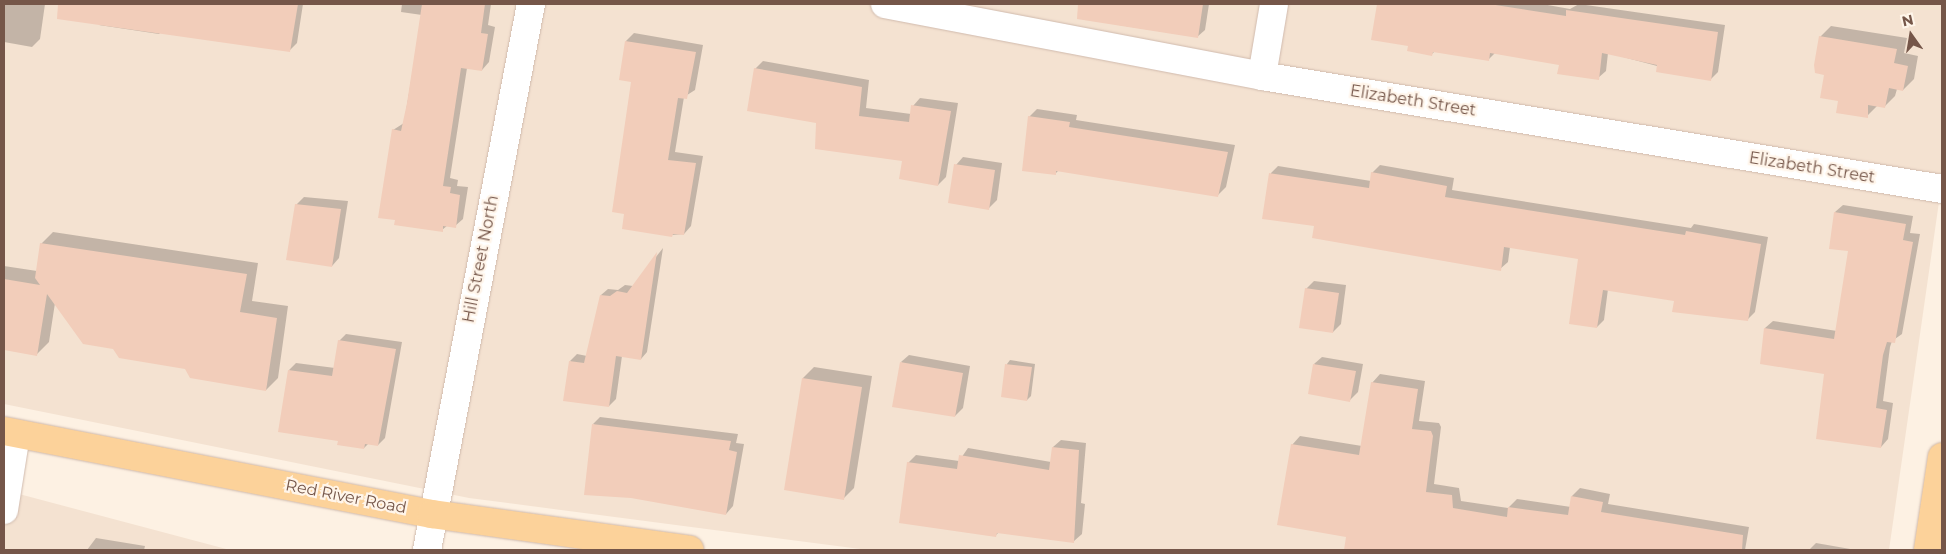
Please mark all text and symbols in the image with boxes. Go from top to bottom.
north arrow [1886,10,1936,60]
text: N [1900,10,1915,30]
street label: Elizabeth Street [1349,82,1477,120]
street label: Elizabeth Street [1748,149,1876,187]
street label: Hill Street North [459,194,503,324]
street label: Red River Road [284,476,408,518]

